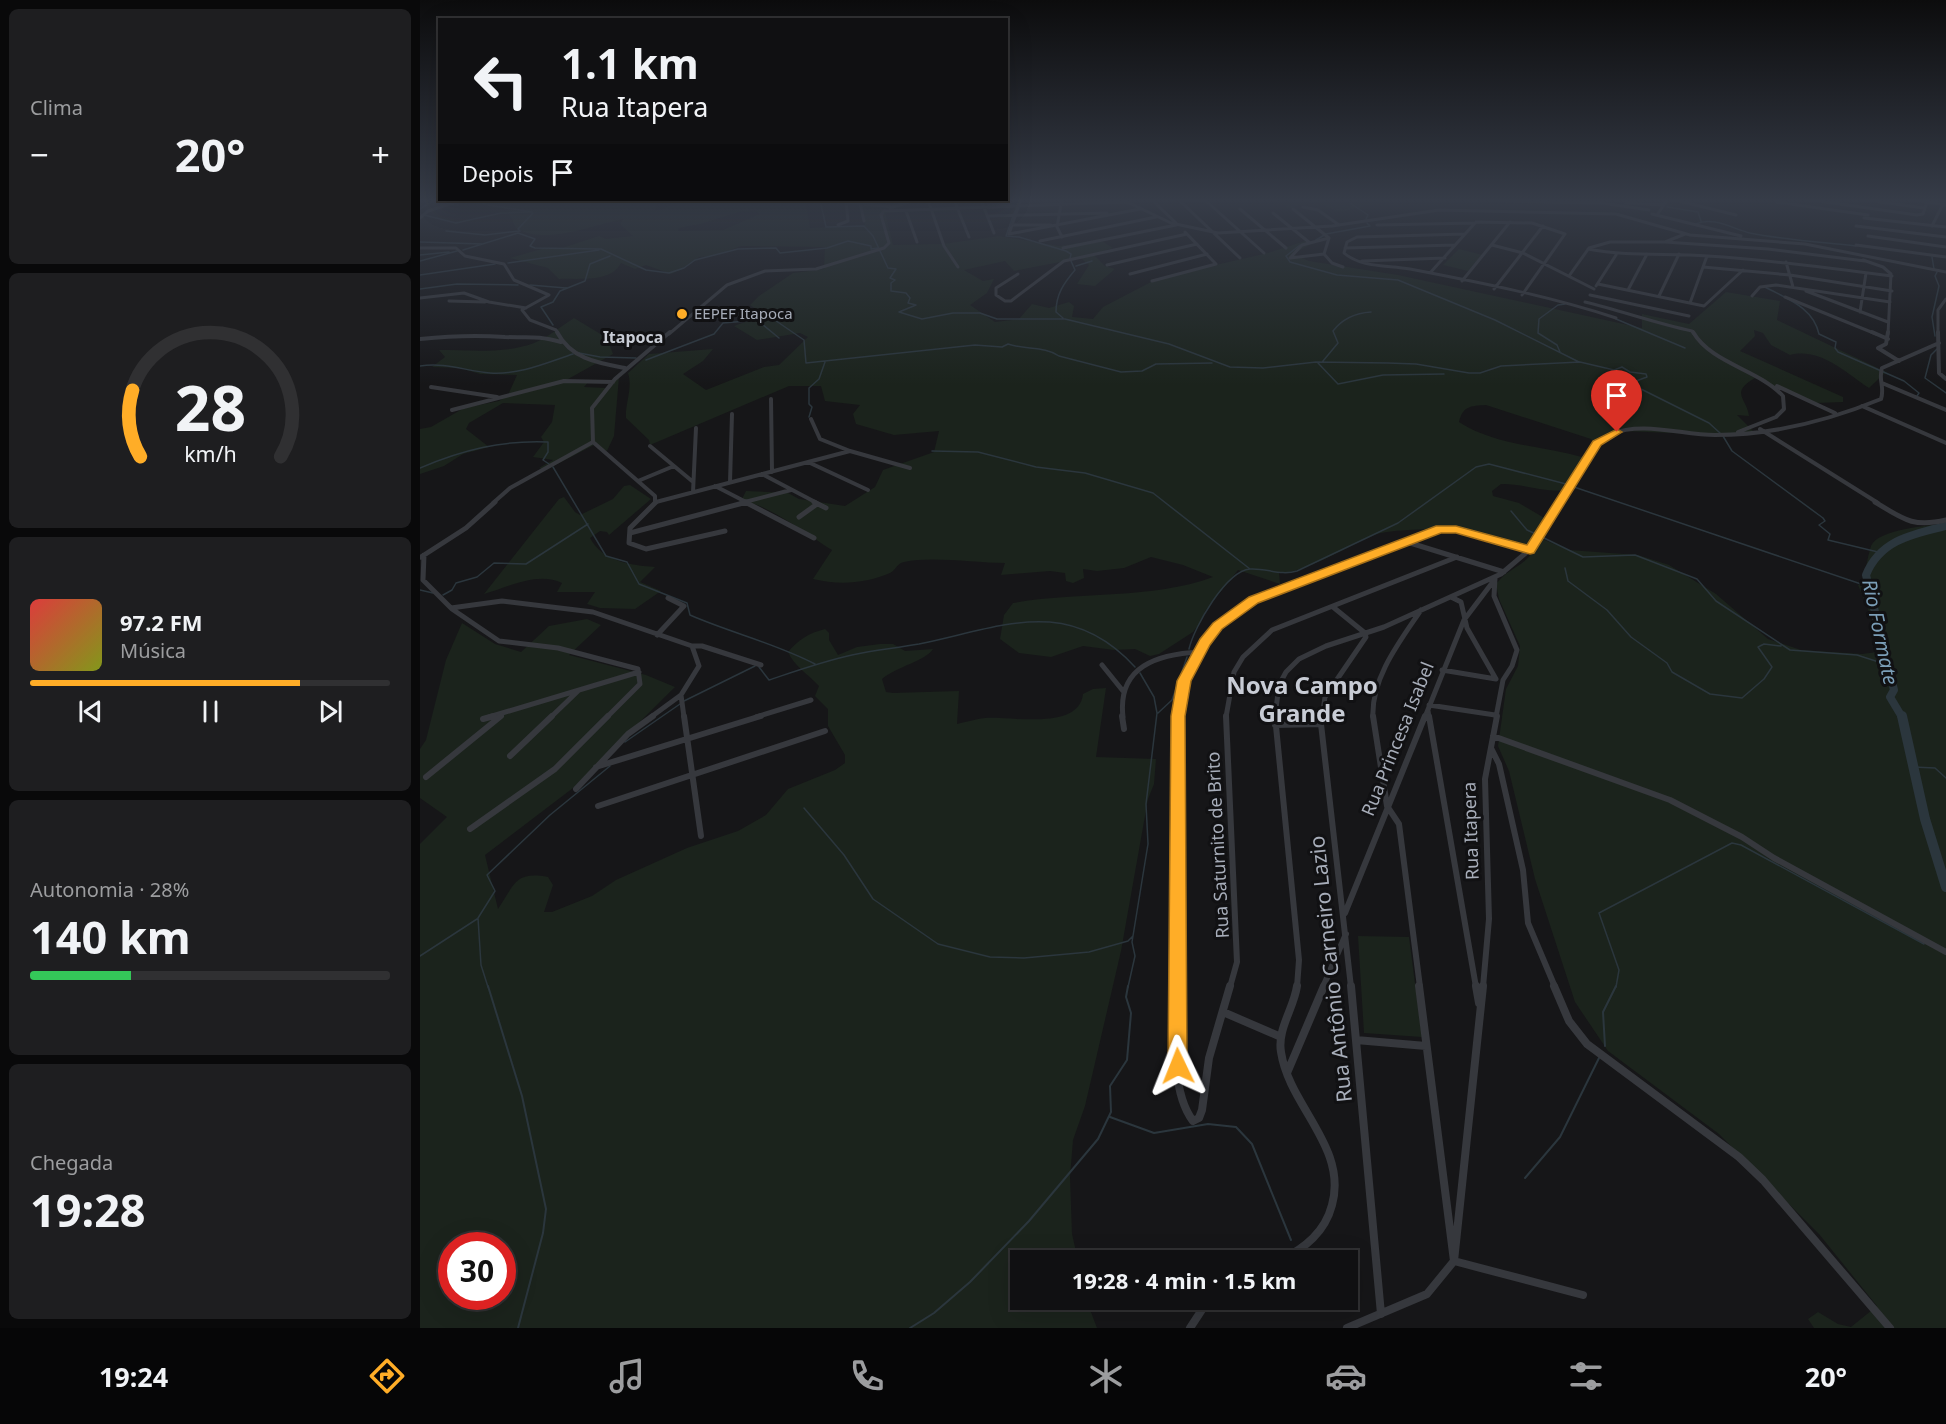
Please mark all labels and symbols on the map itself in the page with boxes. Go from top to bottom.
place label: EEPEF Itapoca [694,303,793,323]
marker: EEPEF Itapoca [675,307,689,321]
district label: Itapoca [603,326,663,348]
pin [1591,370,1642,432]
water label: Rio Formate [1856,577,1905,687]
street label: Rua Princesa Isabel [1355,658,1439,819]
district label: Nova Campo Grande [1226,668,1378,729]
street label: Rua Saturnito de Brito [1200,751,1234,939]
street label: Rua Itapera [1456,782,1484,881]
street label: Rua Antônio Carneiro Lazio [1302,835,1358,1104]
position arrow [1146,1034,1210,1098]
speed limit sign: 30 [438,1232,516,1310]

